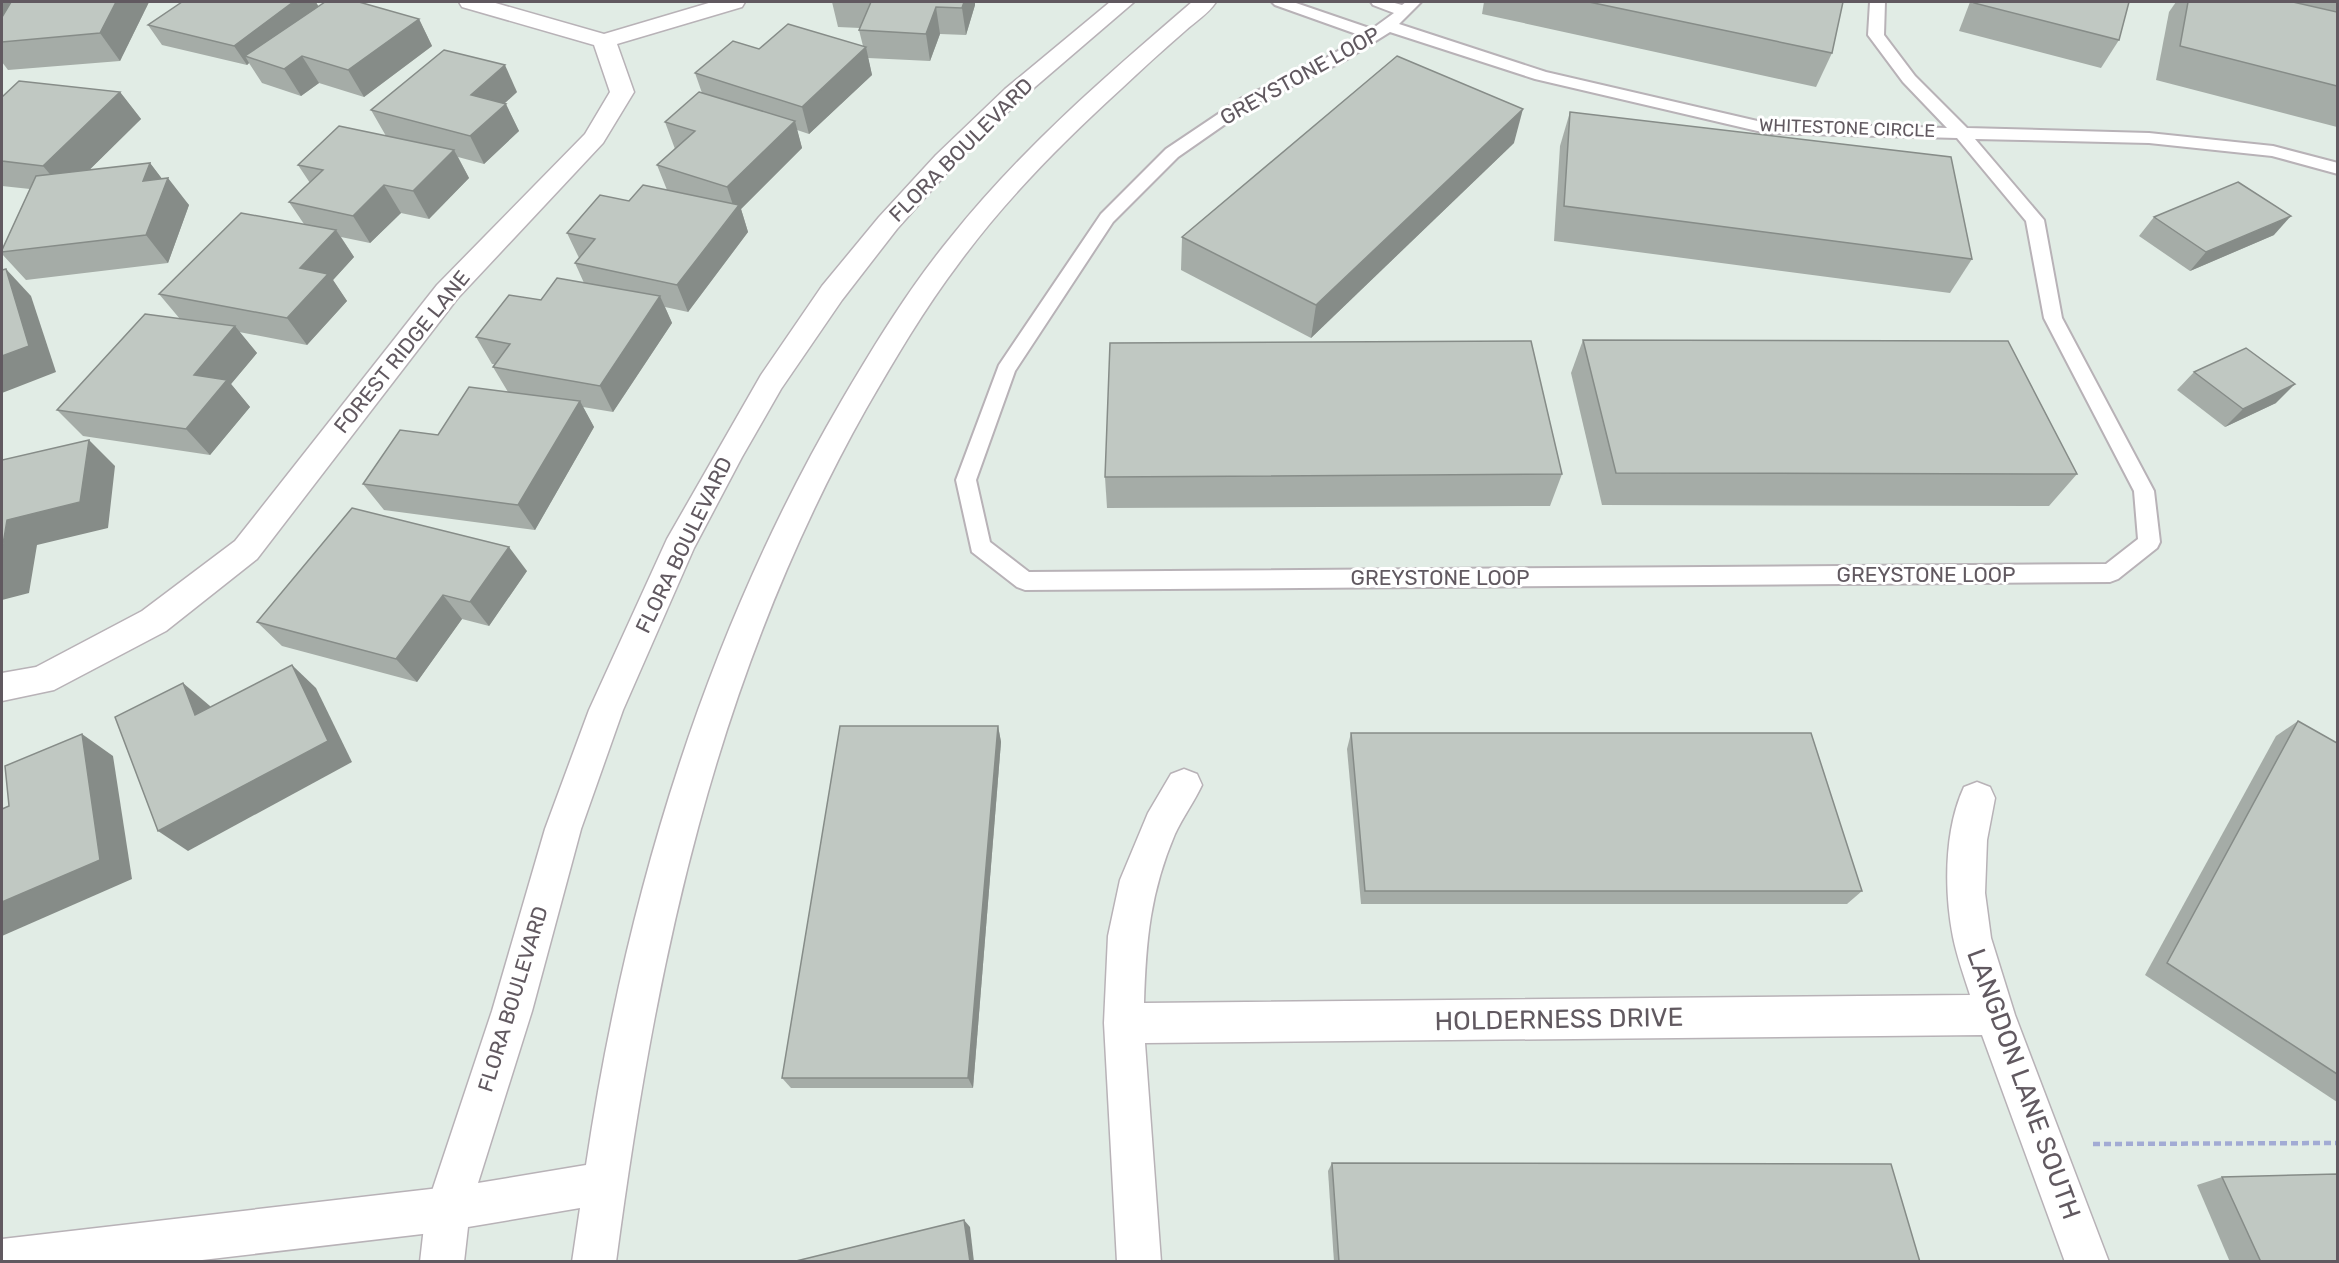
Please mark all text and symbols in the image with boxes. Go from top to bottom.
street label: GREYSTONE LOOP [1215,21,1384,130]
street label: FLORA BOULEVARD [884,73,1038,227]
street label: WHITESTONE CIRCLE [1758,114,1936,142]
street label: FOREST RIDGE LANE [328,265,475,438]
street label: FLORA BOULEVARD [630,453,737,637]
street label: GREYSTONE LOOP [1837,562,2015,587]
street label: GREYSTONE LOOP [1351,565,1529,590]
street label: FLORA BOULEVARD [472,903,553,1095]
street label: LANGDON LANE SOUTH [1960,945,2087,1224]
street label: HOLDERNESS DRIVE [1434,1002,1684,1037]

